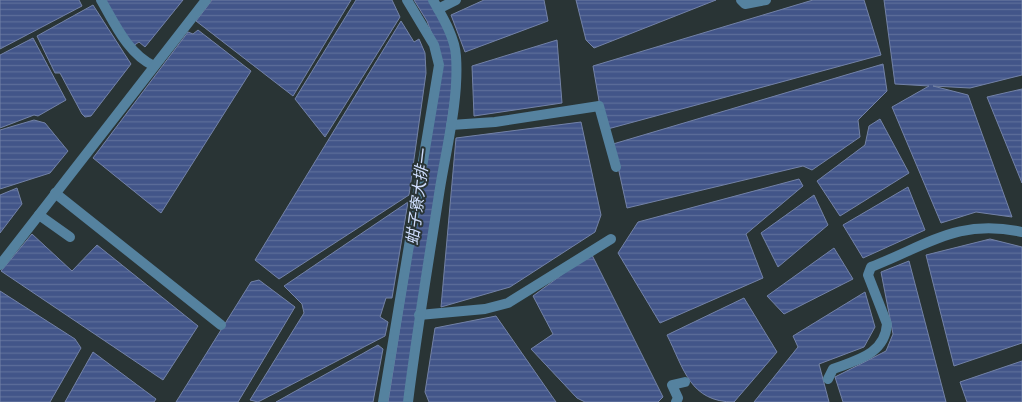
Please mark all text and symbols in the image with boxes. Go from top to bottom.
water label: 蚶子寮大排一 [402,146,433,246]

